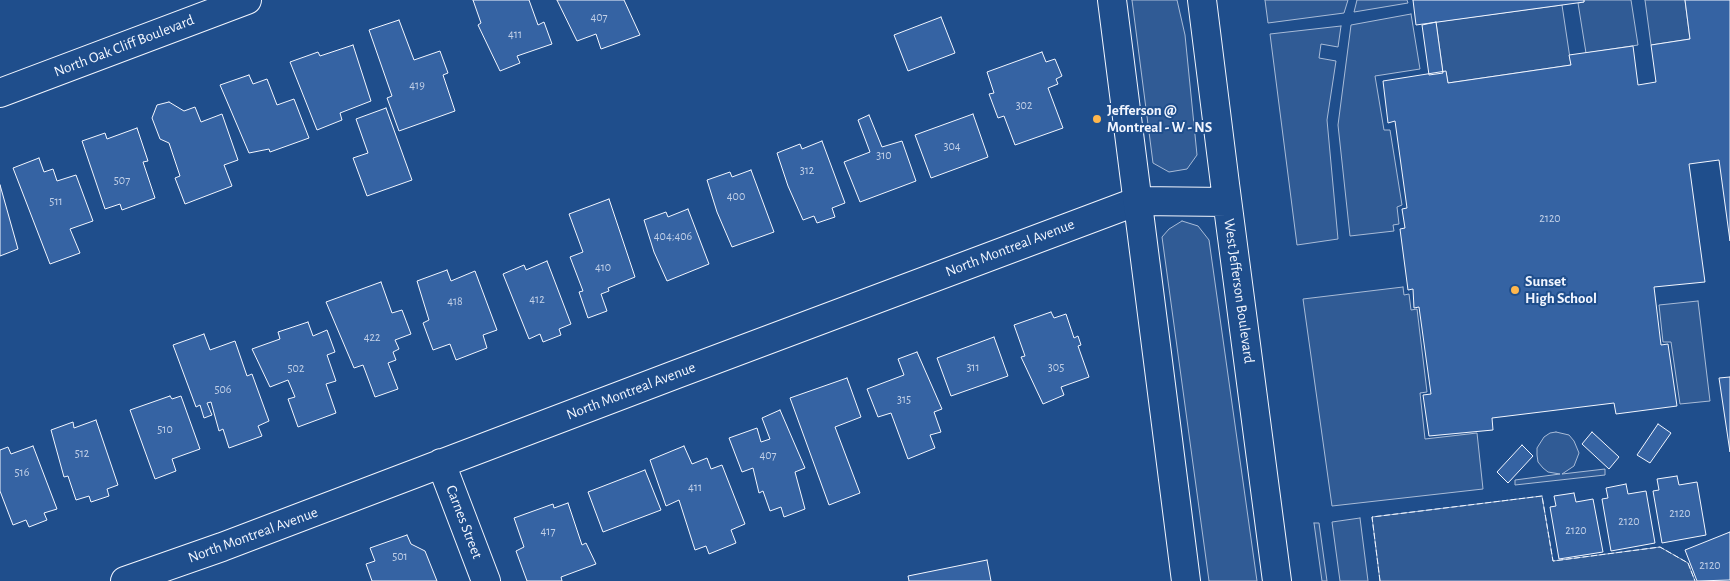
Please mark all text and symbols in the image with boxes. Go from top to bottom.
house number: 407 [590,10,608,24]
street label: North Oak Cliff Boulevard [51,11,197,81]
house number: 411 [508,27,522,41]
house number: 419 [409,78,425,92]
house number: 302 [1016,98,1032,112]
place label: Jefferson @ Montreal - W - NS [1107,101,1212,136]
marker: Jefferson @ Montreal - W - NS [1091,113,1103,125]
house number: 304 [943,139,961,153]
house number: 310 [876,148,892,162]
house number: 312 [800,163,814,177]
house number: 507 [114,173,130,187]
house number: 400 [727,189,745,203]
house number: 511 [49,194,63,208]
house number: 2120 [1539,211,1561,225]
street label: North Montreal Avenue [943,215,1077,281]
street label: West Jefferson Boulevard [1220,217,1258,365]
house number: 404;406 [654,229,692,243]
house number: 410 [595,260,611,274]
place label: Sunset High School [1525,272,1597,307]
marker: Sunset High School [1509,284,1521,296]
house number: 412 [529,292,545,306]
house number: 418 [447,294,463,308]
house number: 422 [364,330,380,344]
street label: North Montreal Avenue [564,358,698,424]
house number: 311 [966,360,980,374]
house number: 305 [1048,360,1064,374]
house number: 502 [288,361,304,375]
house number: 506 [215,382,231,396]
house number: 315 [897,392,911,406]
house number: 510 [157,422,173,436]
house number: 512 [75,446,89,460]
house number: 407 [759,448,777,462]
house number: 516 [15,465,29,479]
house number: 411 [688,480,702,494]
street label: Carnes Street [442,483,486,561]
street label: North Montreal Avenue [186,503,320,567]
house number: 2120 [1669,506,1691,520]
house number: 2120 [1618,514,1640,528]
house number: 2120 [1565,523,1587,537]
house number: 417 [541,524,555,538]
house number: 501 [392,549,408,563]
house number: 2120 [1699,558,1721,572]

